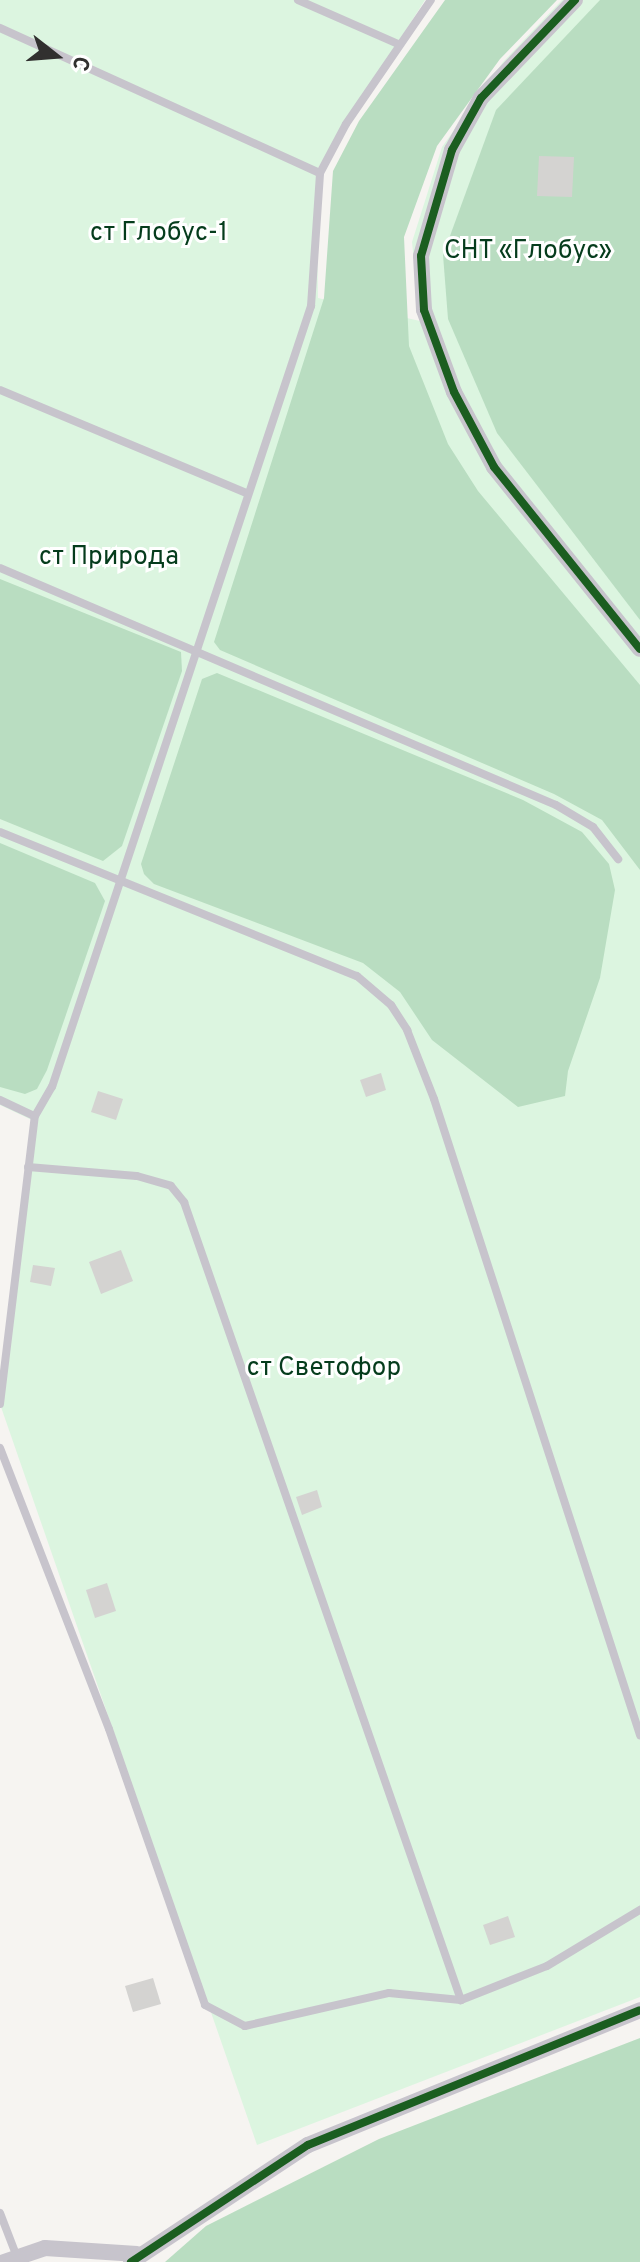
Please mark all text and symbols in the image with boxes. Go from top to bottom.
north arrow [16,16,96,96]
text: С [64,52,94,74]
park label: ст Глобус-1 [90,218,228,250]
park label: СНТ «Глобус» [443,236,613,268]
park label: ст Природа [39,542,179,574]
park label: ст Светофор [247,1353,401,1385]

